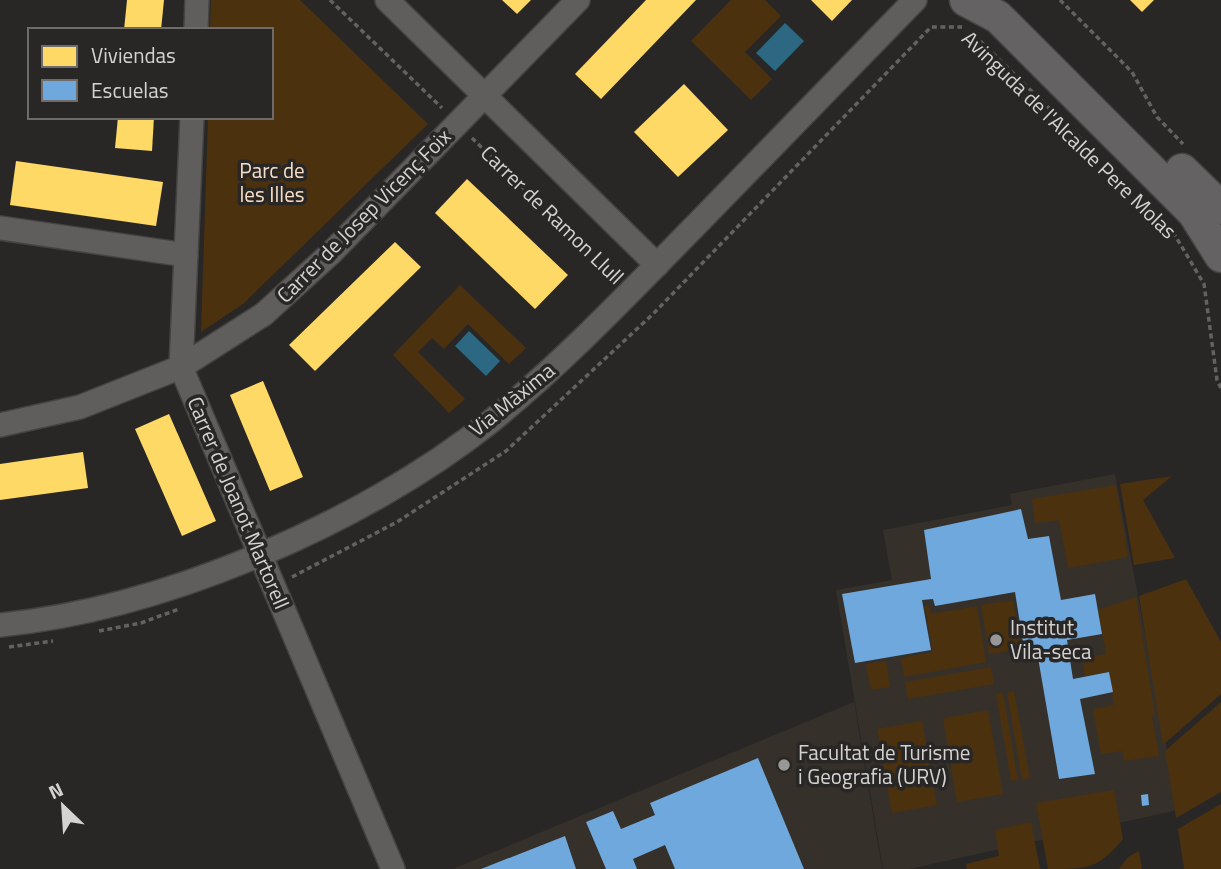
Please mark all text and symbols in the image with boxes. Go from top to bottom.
street label: Avinguda de l'Alcalde Pere Molas [955,23,1184,246]
legend [28,28,273,119]
text: Viviendas [91,39,176,71]
text: Escuelas [91,74,168,106]
street label: Carrer de Josep Vicenç Foix [269,120,458,310]
street label: Carrer de Ramon Llull [474,137,632,291]
park label: Parc de les Illes [239,154,305,210]
street label: Via Màxima [462,354,562,444]
street label: Carrer de Joanot Martorell [180,391,298,614]
place label: Institut Vila-seca [1010,611,1092,667]
marker: Institut Vila-seca [988,632,1004,648]
place label: Facultat de Turisme i Geografia (URV) [798,736,970,792]
marker: Facultat de Turisme i Geografia (URV) [776,757,792,773]
north arrow [28,771,98,841]
text: N [44,774,68,806]

